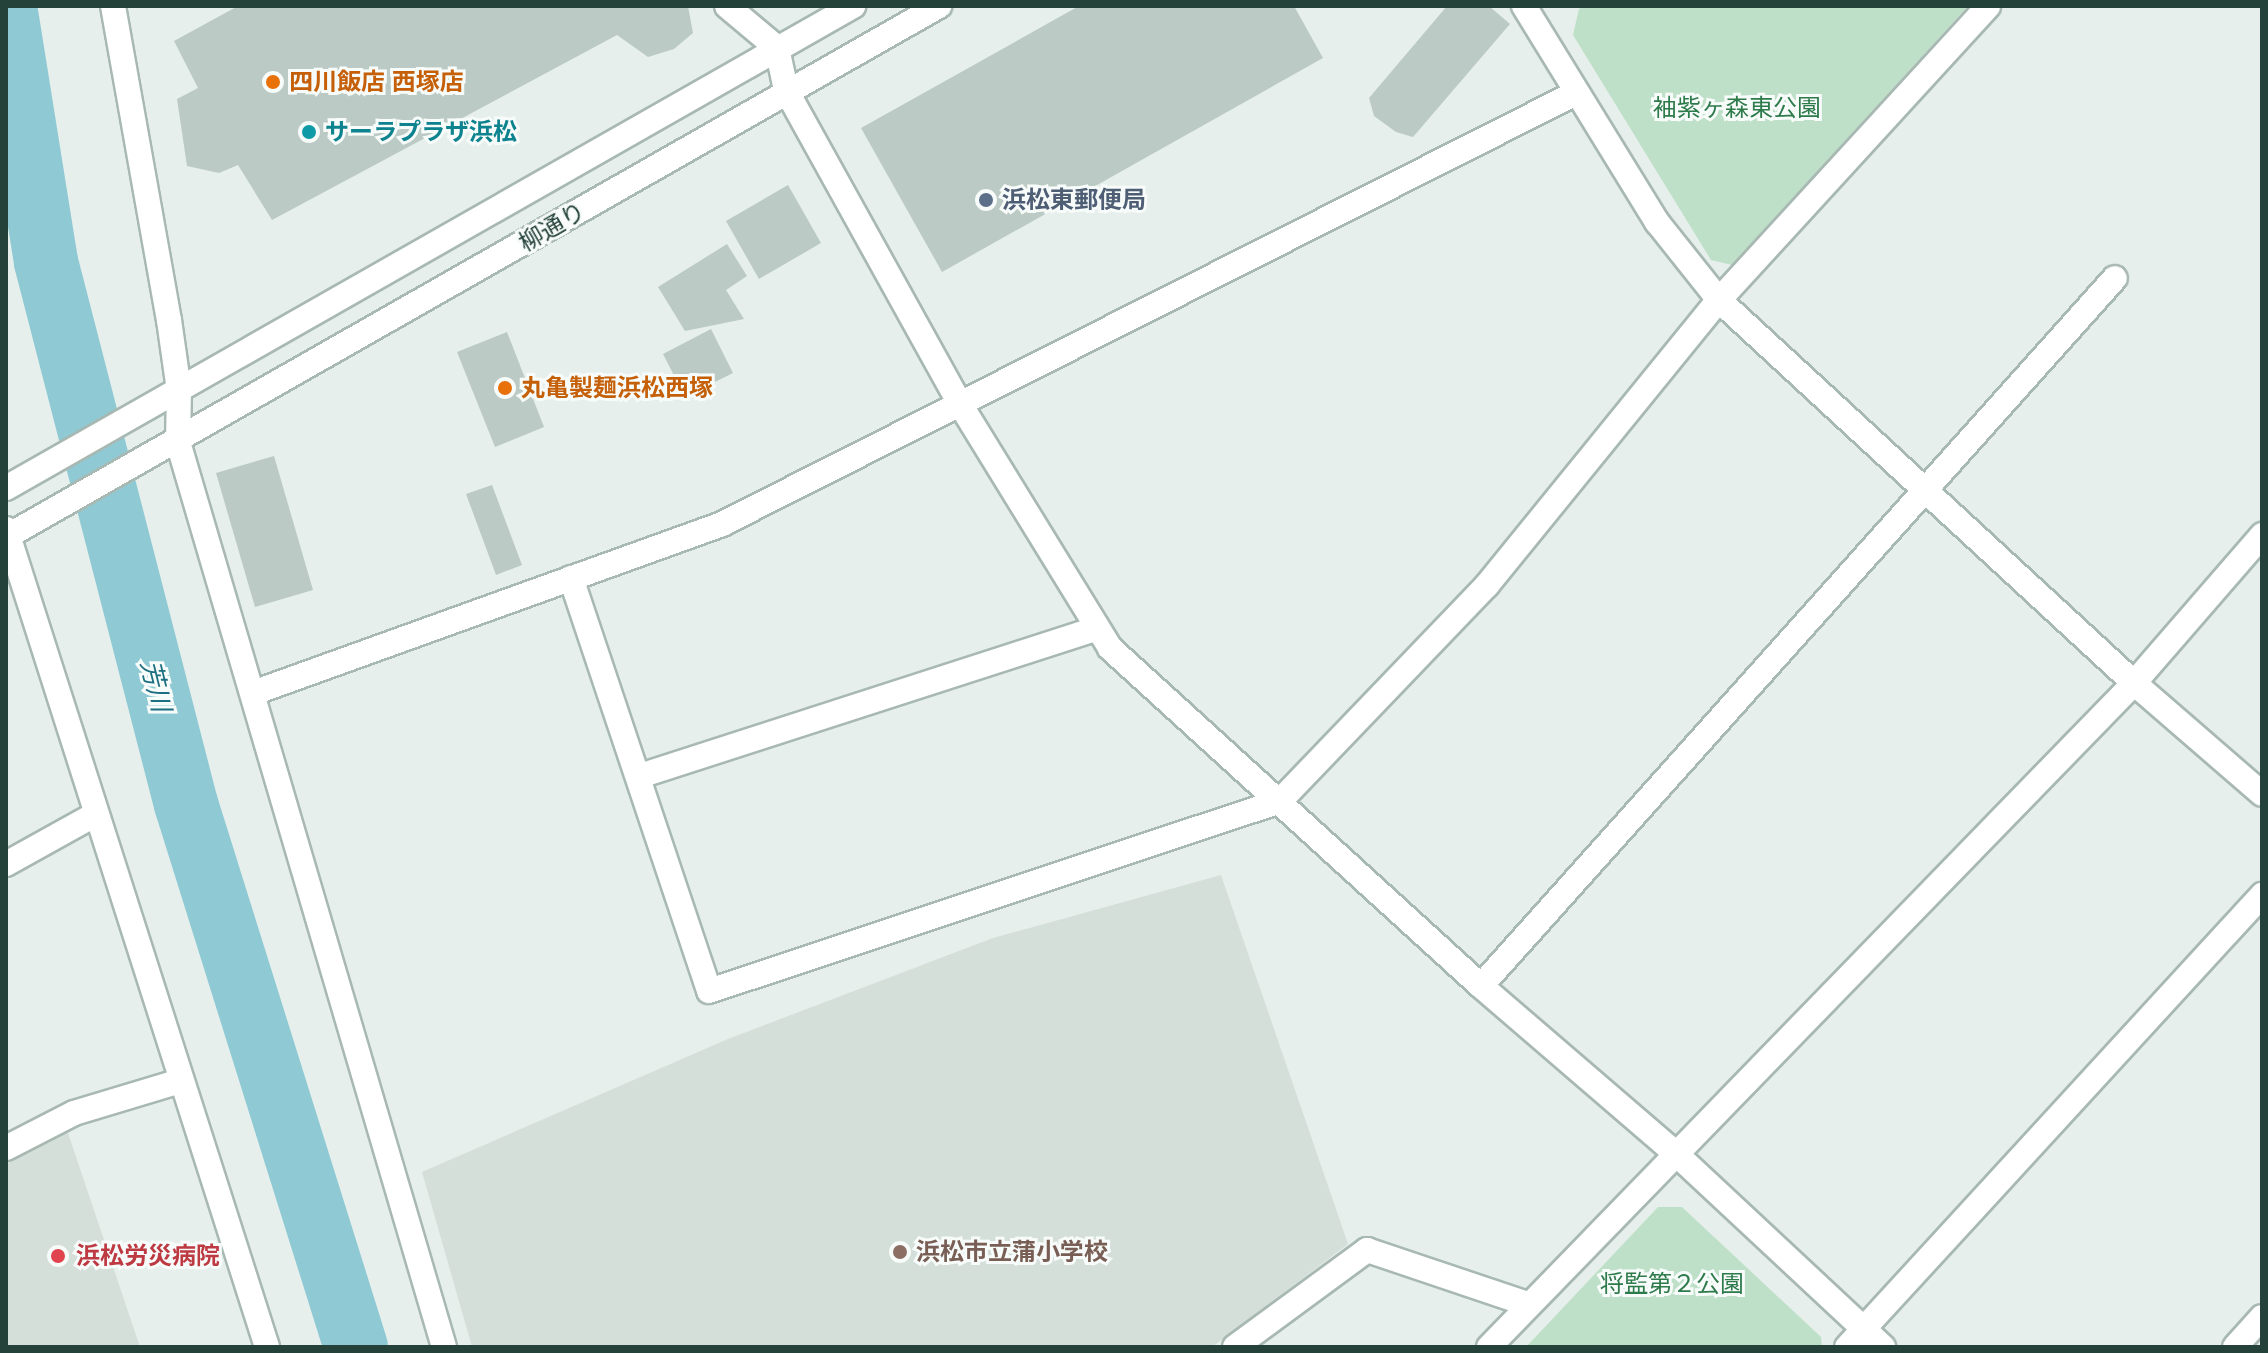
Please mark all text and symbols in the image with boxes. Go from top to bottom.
place label: 四川飯店 西塚店 [289,68,464,96]
marker: 四川飯店 西塚店 [264,73,282,91]
park label: 袖紫ヶ森東公園 [1653,94,1821,122]
place label: サーラプラザ浜松 [325,118,517,146]
marker: サーラプラザ浜松 [300,123,318,141]
place label: 浜松東郵便局 [1002,186,1146,214]
marker: 浜松東郵便局 [977,191,995,209]
street label: 柳通り [514,197,590,257]
place label: 丸亀製麺浜松西塚 [521,374,713,402]
marker: 丸亀製麺浜松西塚 [496,379,514,397]
water label: 芳川 [134,657,176,715]
place label: 浜松市立蒲小学校 [916,1238,1108,1266]
place label: 浜松労災病院 [76,1242,220,1270]
marker: 浜松市立蒲小学校 [891,1243,909,1261]
marker: 浜松労災病院 [47,1245,69,1267]
park label: 将監第２公園 [1600,1270,1744,1298]

